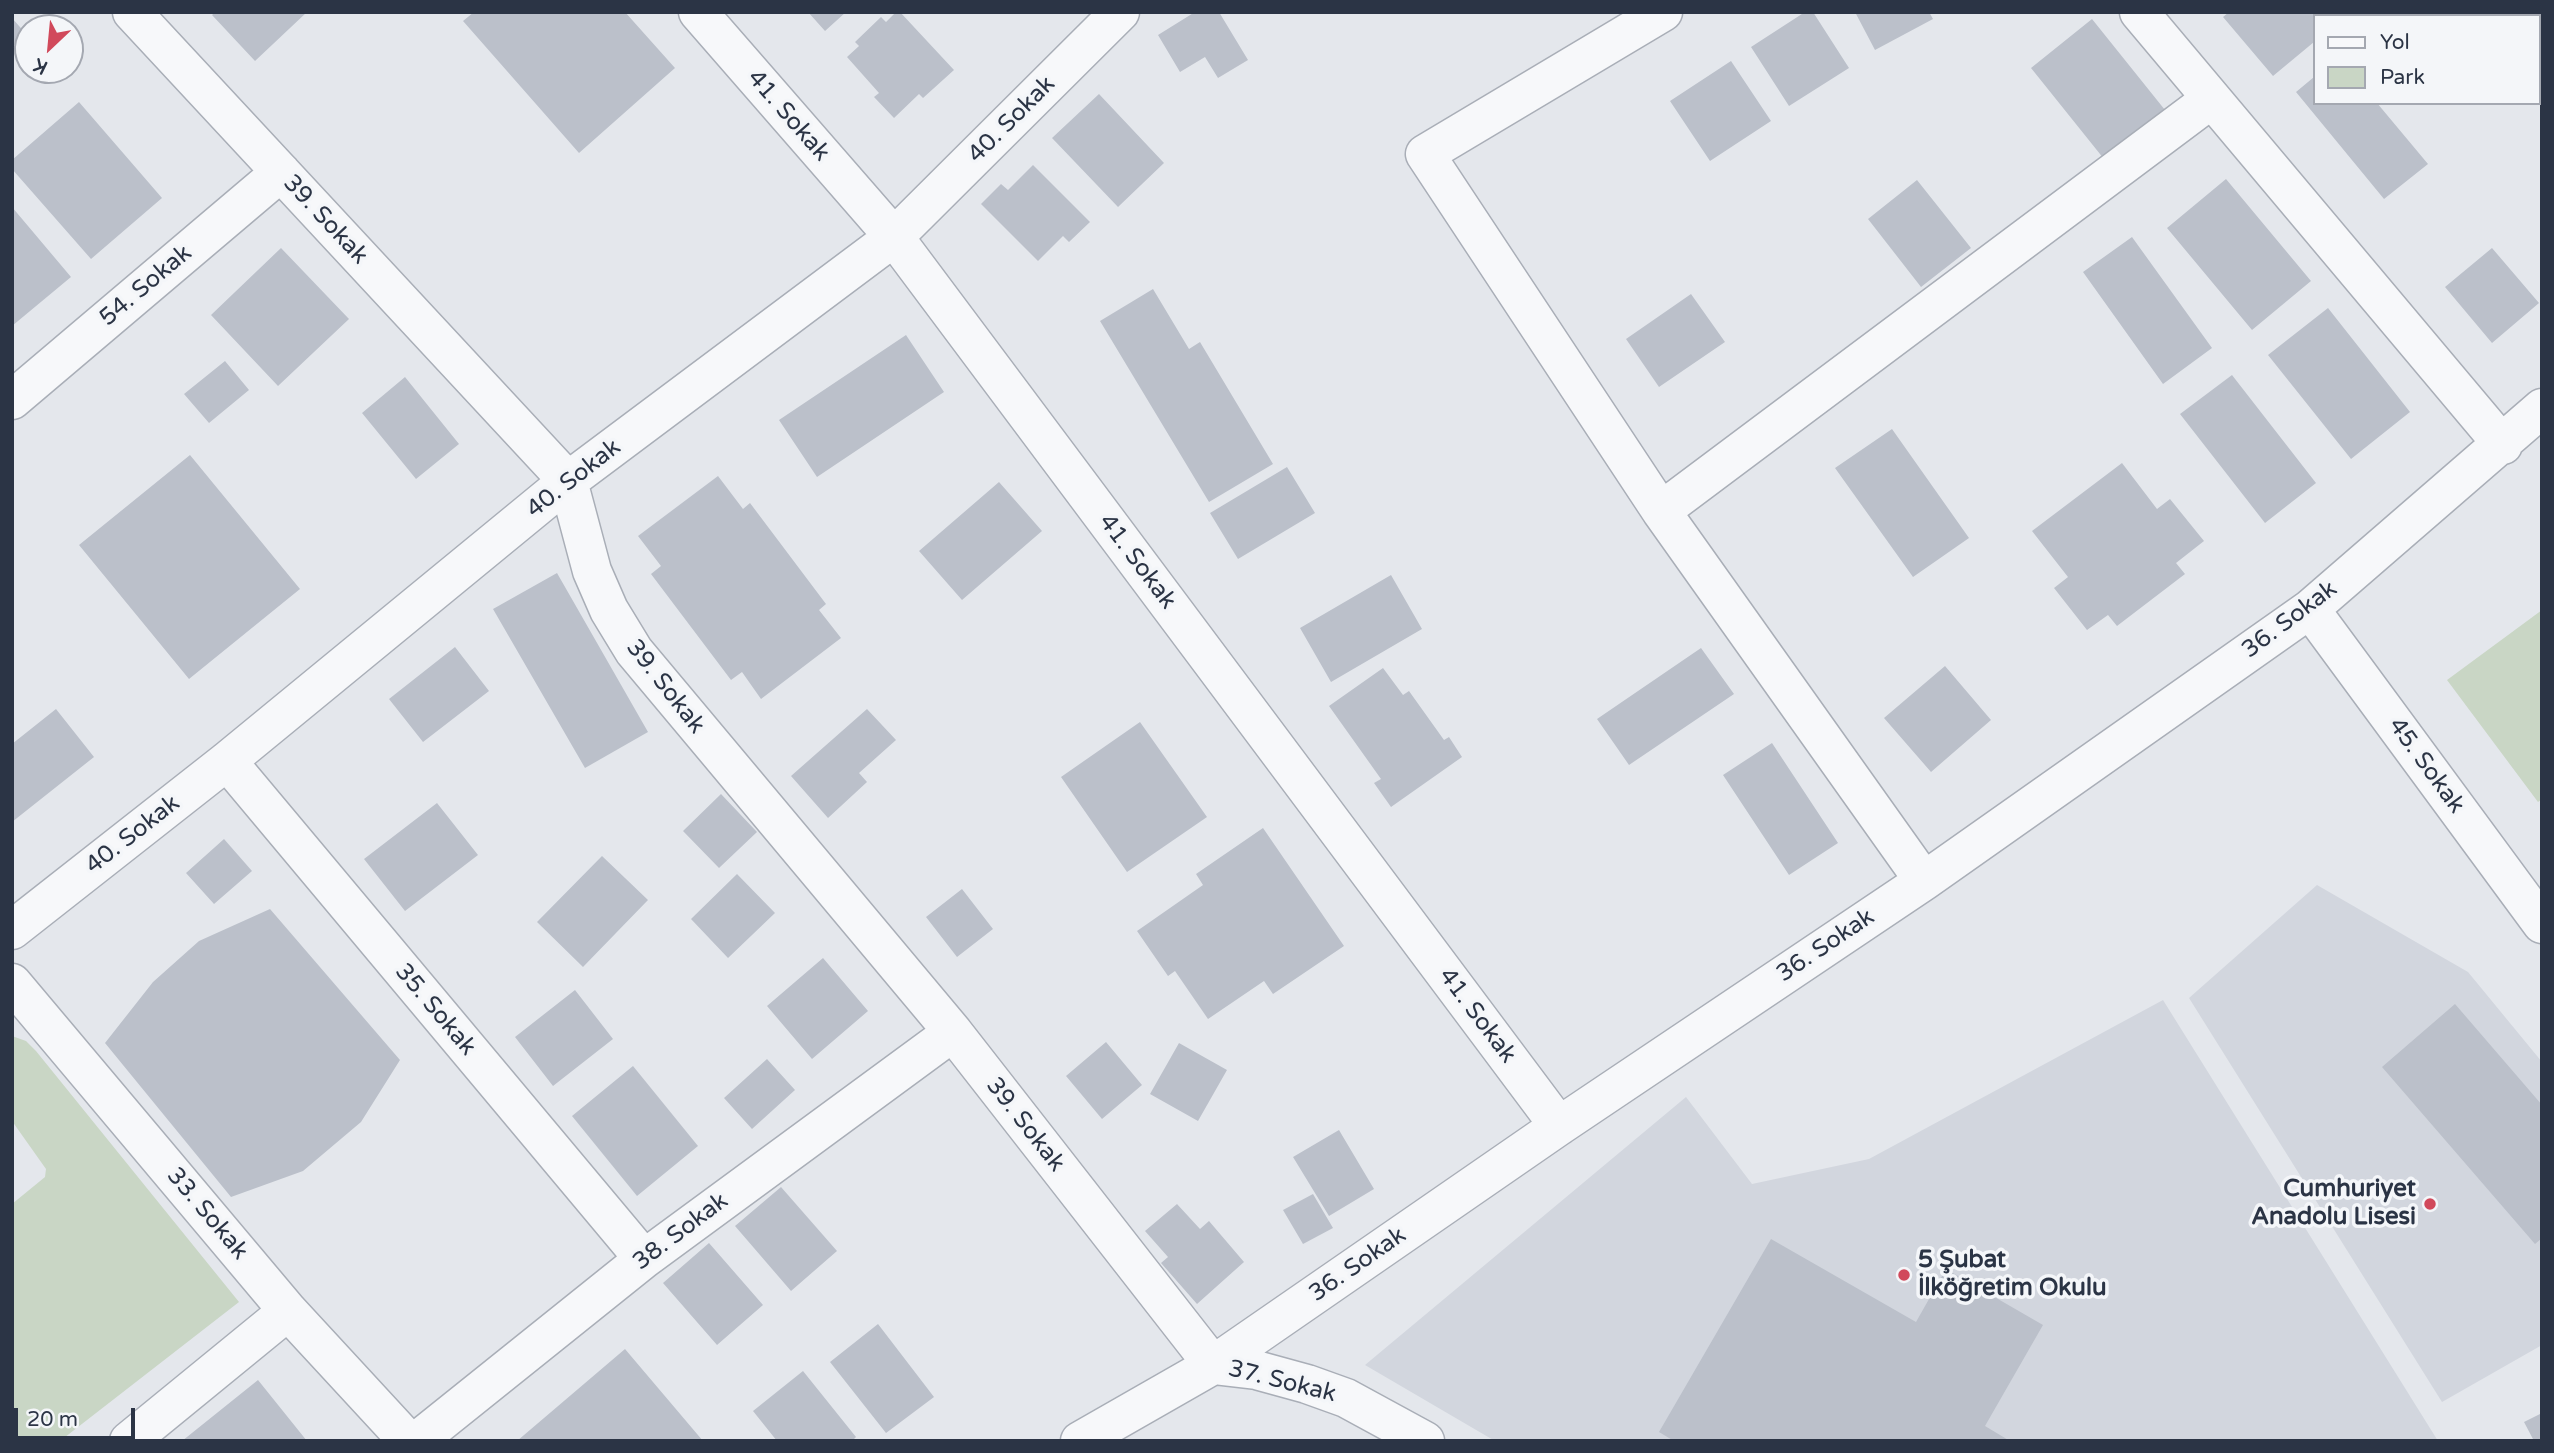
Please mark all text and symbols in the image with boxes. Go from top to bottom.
north arrow [14,14,84,84]
legend [2312,14,2540,105]
text: Yol [2380,30,2410,55]
text: K [30,53,51,79]
street label: 41. Sokak [741,65,835,167]
text: Park [2380,65,2425,90]
street label: 40. Sokak [962,70,1062,170]
street label: 39. Sokak [276,169,374,271]
street label: 54. Sokak [94,239,198,333]
street label: 40. Sokak [521,433,627,525]
street label: 41. Sokak [1092,509,1182,615]
street label: 36. Sokak [2237,575,2343,665]
street label: 39. Sokak [619,634,711,740]
street label: 45. Sokak [2382,713,2470,819]
street label: 40. Sokak [80,789,186,881]
street label: 36. Sokak [1772,903,1880,989]
street label: 35. Sokak [388,958,482,1062]
street label: 41. Sokak [1432,963,1522,1069]
street label: 39. Sokak [979,1072,1071,1178]
street label: 33. Sokak [160,1162,254,1266]
place label: Cumhuriyet Anadolu Lisesi [2251,1176,2416,1232]
street label: 38. Sokak [628,1187,734,1277]
marker: Cumhuriyet Anadolu Lisesi [2422,1196,2438,1212]
street label: 36. Sokak [1304,1221,1412,1309]
place label: 5 Şubat İlköğretim Okulu [1918,1247,2107,1303]
marker: 5 Şubat İlköğretim Okulu [1896,1267,1912,1283]
street label: 37. Sokak [1225,1355,1339,1409]
scale bar [18,1394,138,1438]
text: 20 m [27,1407,78,1432]

